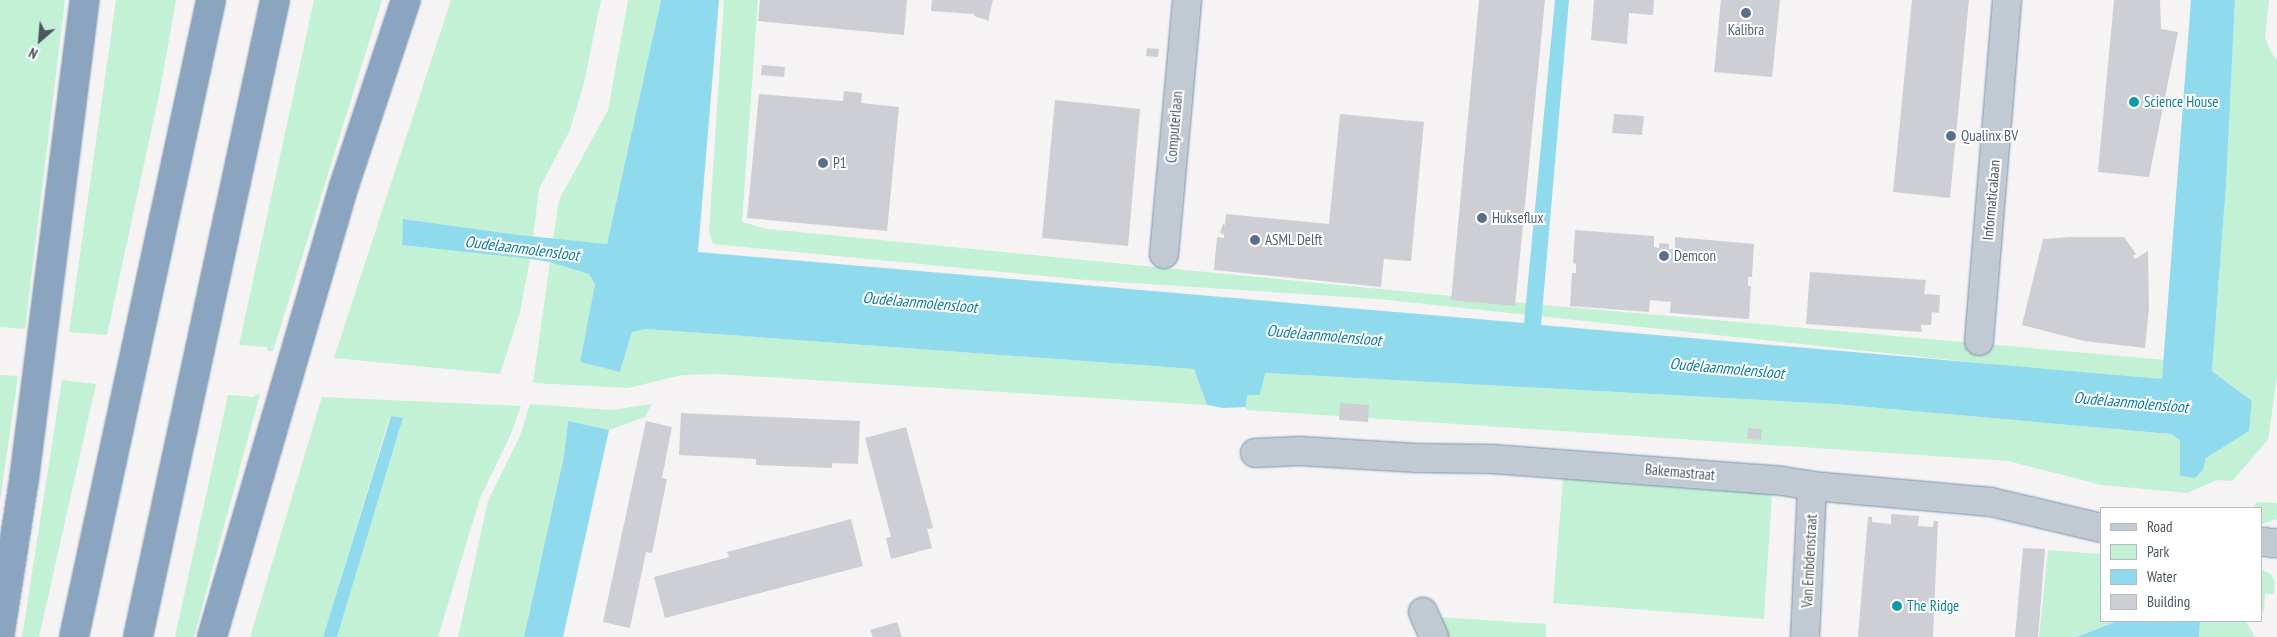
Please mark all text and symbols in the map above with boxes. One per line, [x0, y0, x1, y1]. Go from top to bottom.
marker: Kalibra [1740, 7, 1752, 19]
north arrow [15, 15, 65, 65]
place label: Kalibra [1728, 21, 1764, 39]
text: N [26, 44, 41, 63]
street label: Computerlaan [1162, 90, 1186, 164]
place label: Science House [2144, 93, 2219, 111]
marker: Science House [2128, 96, 2140, 108]
place label: Qualinx BV [1961, 127, 2018, 145]
marker: Qualinx BV [1945, 130, 1957, 142]
place label: P1 [833, 154, 847, 172]
marker: P1 [817, 157, 829, 169]
street label: Informaticalaan [1979, 159, 2003, 241]
place label: Hukseflux [1492, 209, 1543, 227]
marker: Hukseflux [1476, 212, 1488, 224]
water label: Oudelaanmolensloot [464, 231, 580, 265]
place label: ASML Delft [1265, 231, 1323, 249]
marker: ASML Delft [1249, 234, 1261, 246]
place label: Demcon [1674, 247, 1716, 265]
marker: Demcon [1658, 250, 1670, 262]
water label: Oudelaanmolensloot [862, 287, 978, 317]
water label: Oudelaanmolensloot [1266, 320, 1382, 350]
water label: Oudelaanmolensloot [1669, 353, 1785, 383]
water label: Oudelaanmolensloot [2073, 387, 2189, 417]
street label: Bakemastraat [1644, 460, 1716, 484]
legend [2100, 507, 2262, 622]
street label: Van Embdenstraat [1798, 514, 1820, 608]
text: Road [2147, 517, 2173, 536]
text: Park [2147, 542, 2169, 561]
text: Water [2147, 567, 2177, 586]
text: Building [2147, 592, 2190, 611]
place label: The Ridge [1907, 597, 1959, 615]
marker: The Ridge [1891, 600, 1903, 612]

